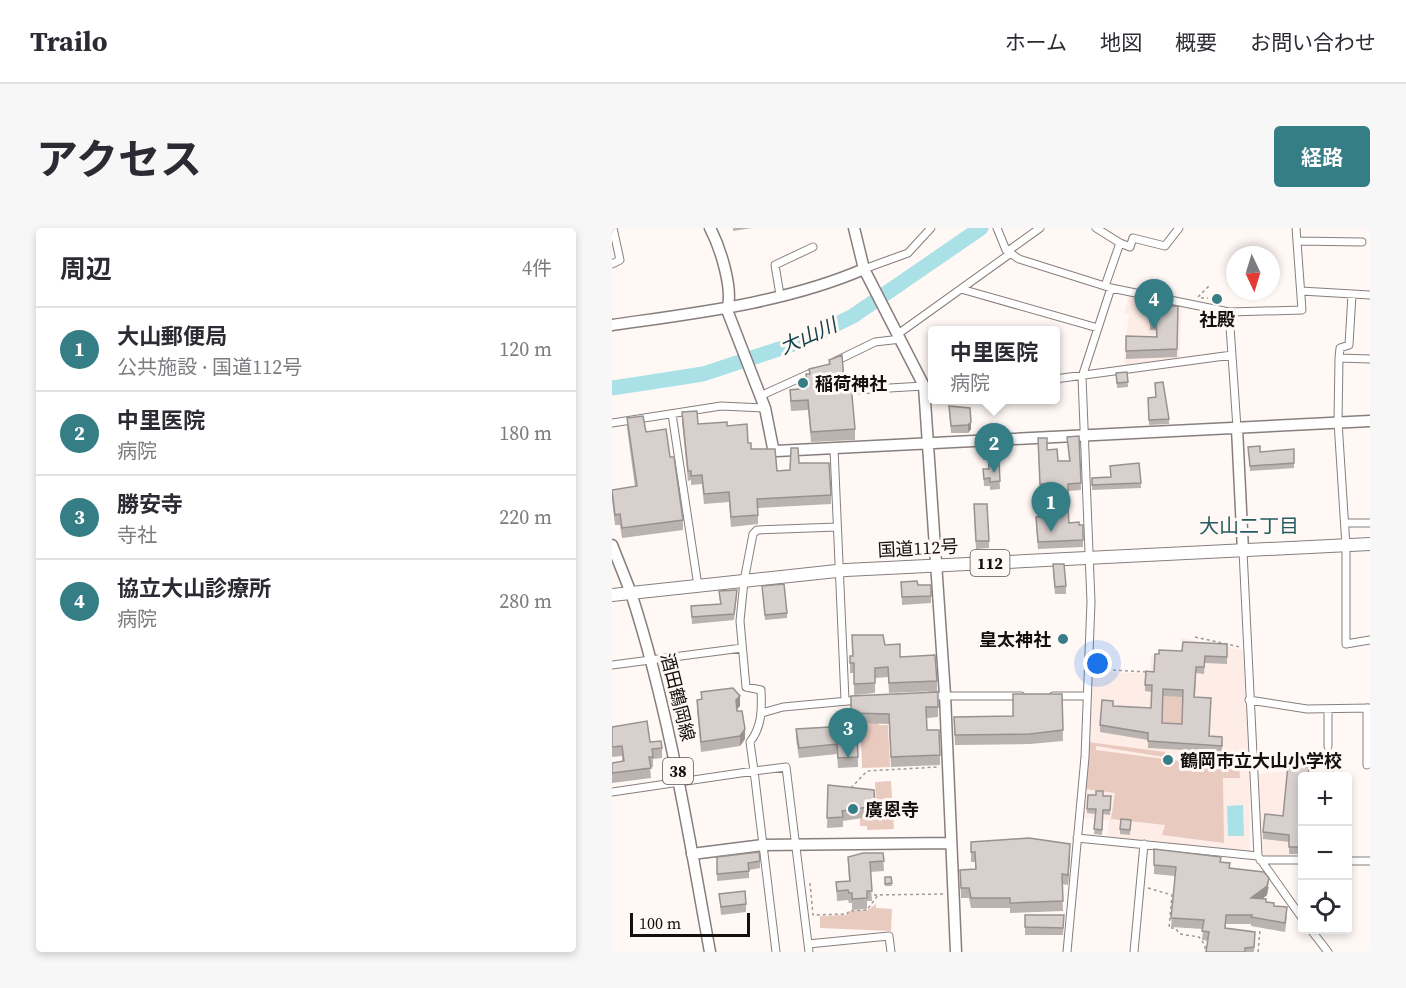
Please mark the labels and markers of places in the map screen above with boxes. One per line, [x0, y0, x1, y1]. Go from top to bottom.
pin: 4 [1134, 279, 1174, 329]
marker: 社殿 [1210, 292, 1224, 306]
place label: 社殿 [1199, 307, 1235, 332]
place label: 稲荷神社 [815, 371, 887, 396]
marker: 稲荷神社 [796, 376, 810, 390]
pin: 2 [974, 424, 1013, 473]
pin: 1 [1032, 482, 1070, 532]
place label: 皇太神社 [979, 627, 1051, 652]
marker: 皇太神社 [1056, 632, 1070, 646]
pin: 3 [828, 708, 868, 758]
place label: 鶴岡市立大山小学校 [1180, 748, 1342, 773]
marker: 鶴岡市立大山小学校 [1161, 753, 1175, 767]
place label: 廣恩寺 [865, 797, 919, 822]
marker: 廣恩寺 [846, 802, 860, 816]

